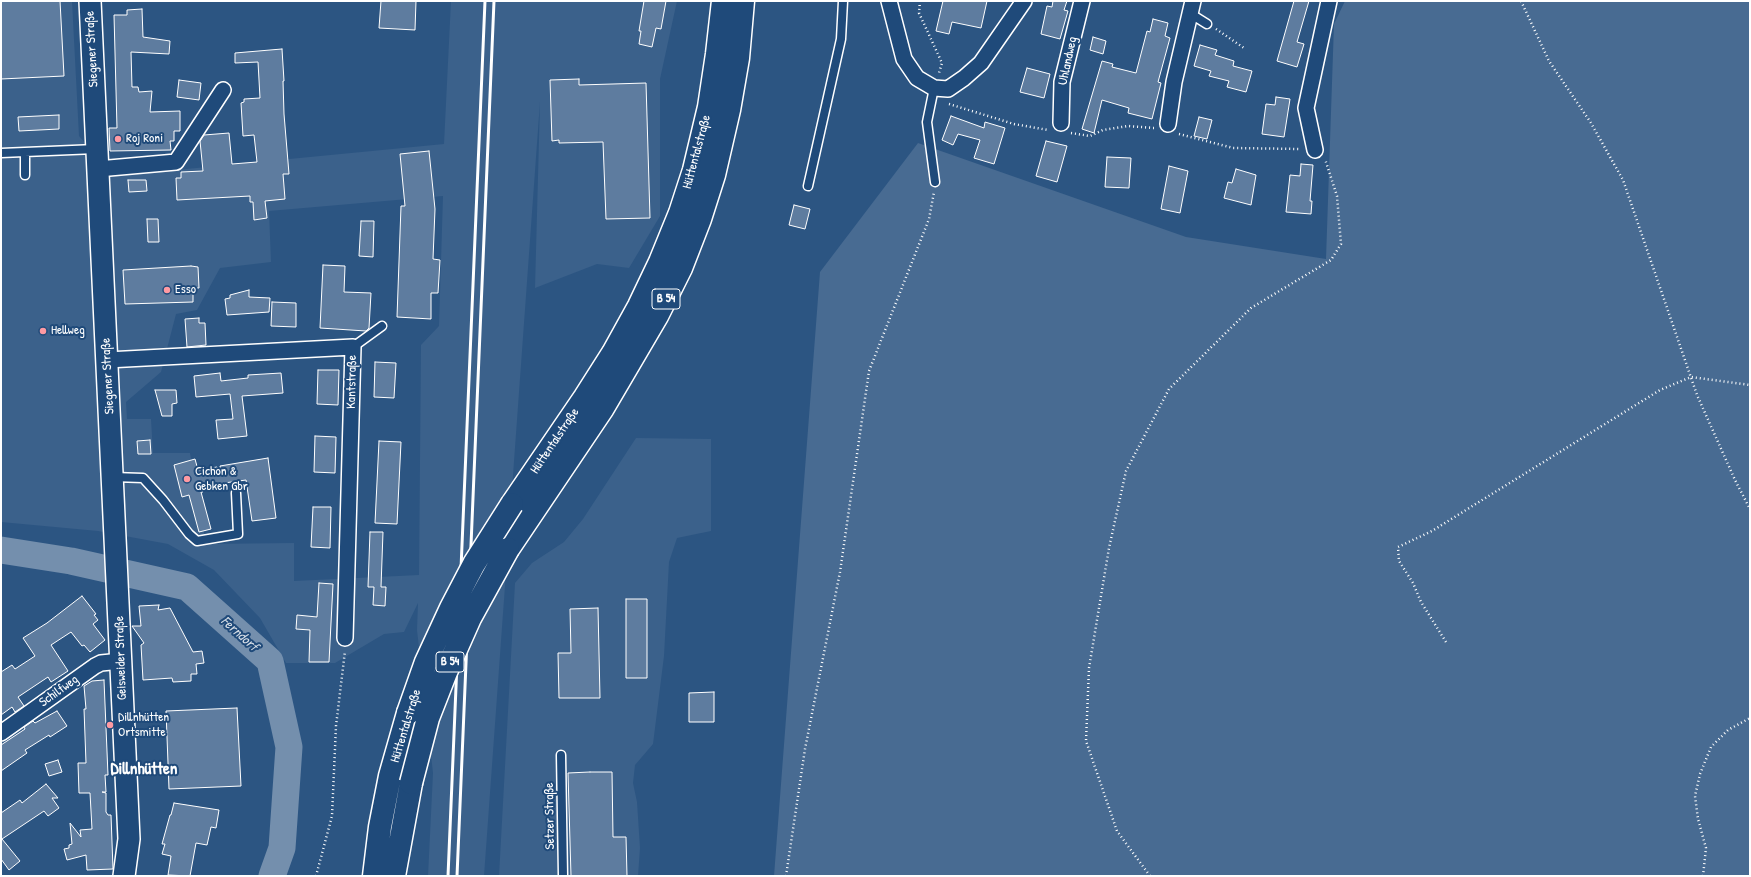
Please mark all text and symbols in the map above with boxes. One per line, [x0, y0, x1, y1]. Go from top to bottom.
street label: Siegener Straße [82, 10, 102, 88]
street label: Uhlandweg [1055, 35, 1081, 87]
street label: Hüttentalstraße [680, 113, 714, 191]
place label: Roj Roni [126, 131, 163, 147]
marker: Roj Roni [113, 134, 123, 144]
place label: Esso [175, 282, 196, 298]
marker: Esso [162, 285, 172, 295]
road number: B 54 [652, 289, 680, 309]
place label: Hellweg [51, 323, 85, 339]
marker: Hellweg [38, 326, 48, 336]
street label: Siegener Straße [98, 337, 118, 415]
street label: Kantstraße [344, 355, 360, 409]
street label: Hüttentalstraße [527, 405, 583, 477]
place label: Cichon & Gebken Gbr [195, 464, 248, 495]
marker: Cichon & Gebken Gbr [182, 474, 192, 484]
water label: Ferndorf [217, 613, 261, 655]
street label: Geisweider Straße [112, 616, 130, 700]
road number: B 54 [436, 652, 464, 672]
street label: Schilfweg [36, 672, 82, 710]
street label: Hüttentalstraße [387, 687, 425, 765]
place label: Dillnhütten Ortsmitte [118, 710, 169, 741]
marker: Dillnhütten Ortsmitte [105, 720, 115, 730]
district label: Dillnhütten [111, 759, 177, 779]
street label: Setzer Straße [542, 782, 558, 850]

